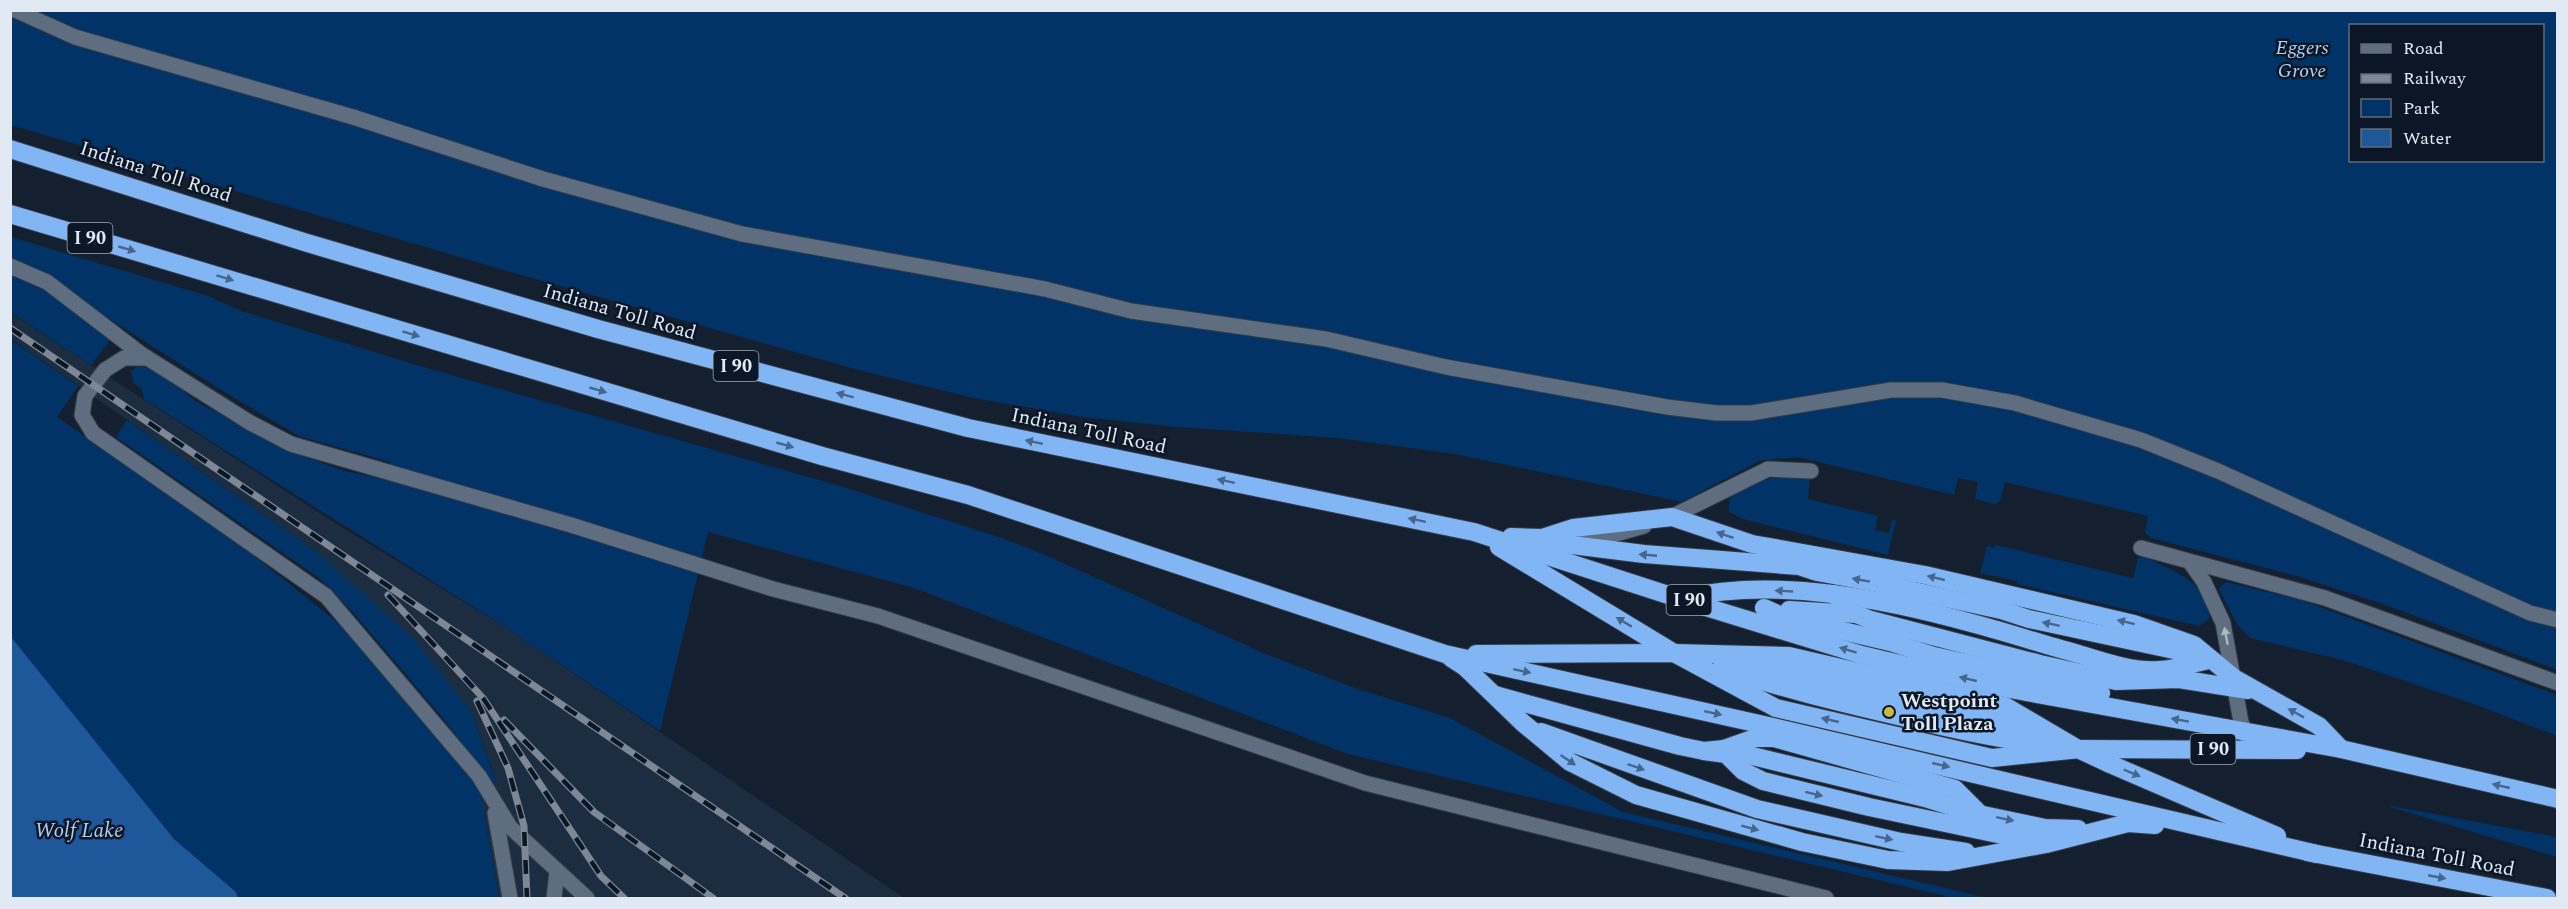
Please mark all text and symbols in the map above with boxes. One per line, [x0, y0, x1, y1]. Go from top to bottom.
legend [2349, 24, 2544, 162]
park label: Eggers Grove [2276, 33, 2328, 86]
text: Road [2403, 35, 2444, 62]
text: Railway [2403, 65, 2467, 92]
text: Park [2403, 95, 2440, 122]
text: Water [2403, 125, 2451, 152]
street label: Indiana Toll Road [76, 133, 236, 211]
road number: I 90 [68, 223, 112, 253]
one-way arrow [118, 245, 136, 254]
one-way arrow [216, 274, 234, 283]
street label: Indiana Toll Road [540, 276, 700, 348]
one-way arrow [402, 330, 420, 339]
road number: I 90 [714, 351, 758, 381]
one-way arrow [589, 386, 607, 395]
one-way arrow [836, 390, 854, 400]
street label: Indiana Toll Road [1008, 400, 1169, 462]
one-way arrow [1025, 437, 1044, 446]
one-way arrow [776, 441, 794, 450]
one-way arrow [1216, 476, 1235, 485]
one-way arrow [1407, 515, 1426, 524]
one-way arrow [1716, 529, 1734, 539]
one-way arrow [1638, 550, 1657, 559]
one-way arrow [1927, 572, 1945, 582]
one-way arrow [1852, 575, 1871, 584]
road number: I 90 [1666, 585, 1712, 615]
one-way arrow [1775, 586, 1794, 595]
one-way arrow [1616, 617, 1632, 628]
one-way arrow [2117, 617, 2135, 627]
one-way arrow [2042, 619, 2061, 628]
one-way arrow [2221, 626, 2230, 645]
one-way arrow [1839, 645, 1857, 654]
one-way arrow [1513, 667, 1532, 677]
one-way arrow [1958, 674, 1977, 683]
place label: Westpoint Toll Plaza [1901, 686, 1998, 739]
marker: Westpoint Toll Plaza [1882, 705, 1896, 719]
one-way arrow [2287, 708, 2304, 718]
one-way arrow [1703, 709, 1722, 719]
one-way arrow [1821, 715, 1839, 725]
one-way arrow [2170, 715, 2189, 724]
road number: I 90 [2190, 734, 2236, 764]
one-way arrow [1560, 754, 1576, 766]
one-way arrow [1932, 761, 1950, 771]
one-way arrow [1627, 762, 1645, 772]
one-way arrow [2123, 769, 2141, 779]
one-way arrow [2491, 781, 2510, 790]
one-way arrow [1804, 789, 1823, 799]
water label: Wolf Lake [35, 815, 123, 847]
one-way arrow [1995, 815, 2014, 824]
one-way arrow [1741, 823, 1759, 833]
street label: Indiana Toll Road [2356, 825, 2517, 885]
one-way arrow [1875, 834, 1894, 843]
one-way arrow [2427, 873, 2446, 882]

